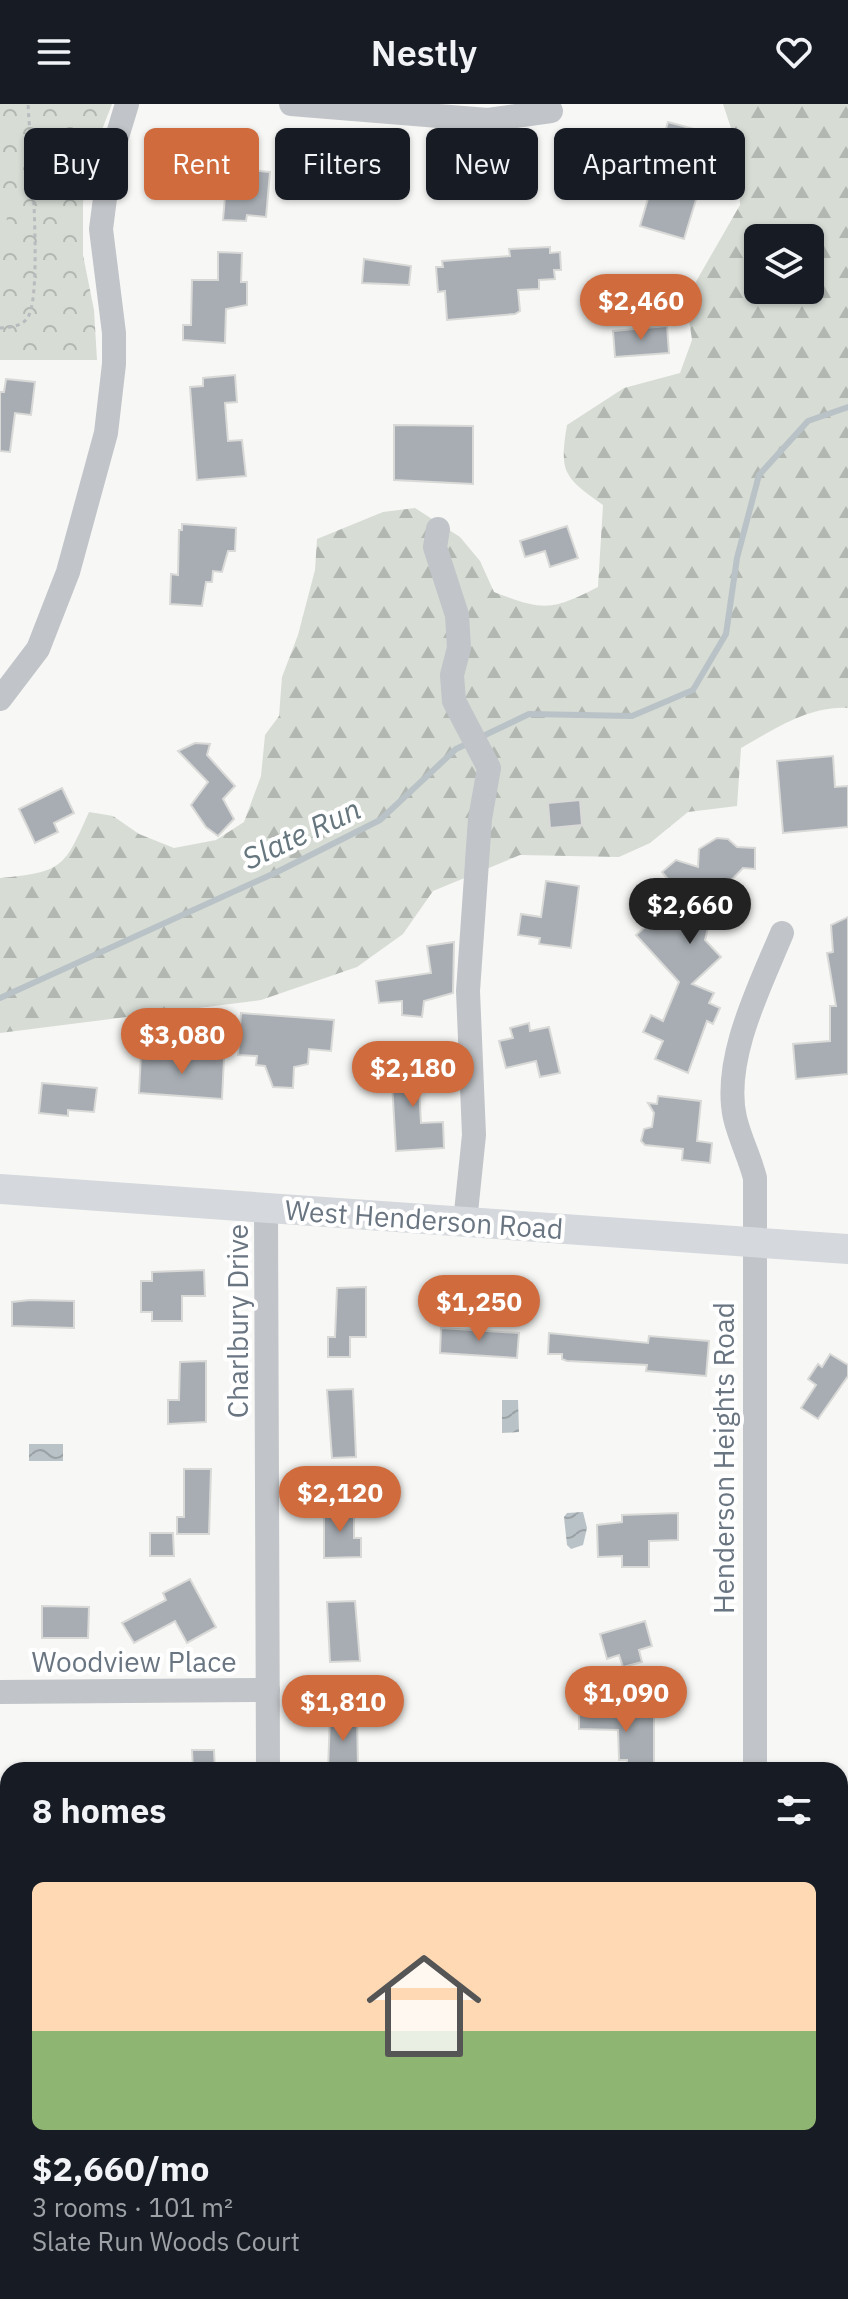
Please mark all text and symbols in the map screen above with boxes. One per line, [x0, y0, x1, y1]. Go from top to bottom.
text: Nestly [371, 29, 477, 76]
icon: menu [32, 30, 76, 74]
icon: heart [772, 30, 816, 74]
chip: Buy [24, 128, 128, 200]
chip: Rent [144, 128, 259, 200]
chip: Filters [275, 128, 410, 200]
chip: New [426, 128, 538, 200]
chip: Apartment [554, 128, 745, 200]
map controls [744, 224, 824, 304]
button: layers [744, 224, 824, 304]
pin: $2,460 [576, 274, 706, 342]
text: $2,460 [598, 283, 684, 317]
water label: Slate Run [235, 789, 367, 877]
pin: $2,660 [625, 878, 755, 946]
text: $2,660 [647, 887, 733, 921]
pin: $3,080 [117, 1008, 247, 1076]
text: $3,080 [139, 1017, 225, 1051]
pin: $2,180 [348, 1041, 478, 1109]
text: $2,180 [370, 1050, 456, 1084]
street label: West Henderson Road [284, 1191, 564, 1247]
street label: Charlbury Drive [219, 1224, 256, 1418]
pin: $1,250 [414, 1275, 544, 1343]
text: $1,250 [436, 1284, 522, 1318]
street label: Henderson Heights Road [705, 1302, 742, 1614]
pin: $2,120 [275, 1466, 405, 1534]
text: $2,120 [297, 1475, 383, 1509]
street label: Woodview Place [31, 1643, 237, 1680]
pin: $1,090 [561, 1666, 691, 1734]
pin: $1,810 [278, 1675, 408, 1743]
text: $1,090 [583, 1675, 669, 1709]
text: $1,810 [300, 1684, 386, 1718]
text: 8 homes [32, 1788, 167, 1832]
icon: filters [772, 1788, 816, 1832]
icon: home [352, 1934, 496, 2078]
text: $2,660/mo [32, 2146, 209, 2190]
text: 3 rooms · 101 m² [32, 2190, 233, 2224]
text: Slate Run Woods Court [32, 2224, 300, 2258]

